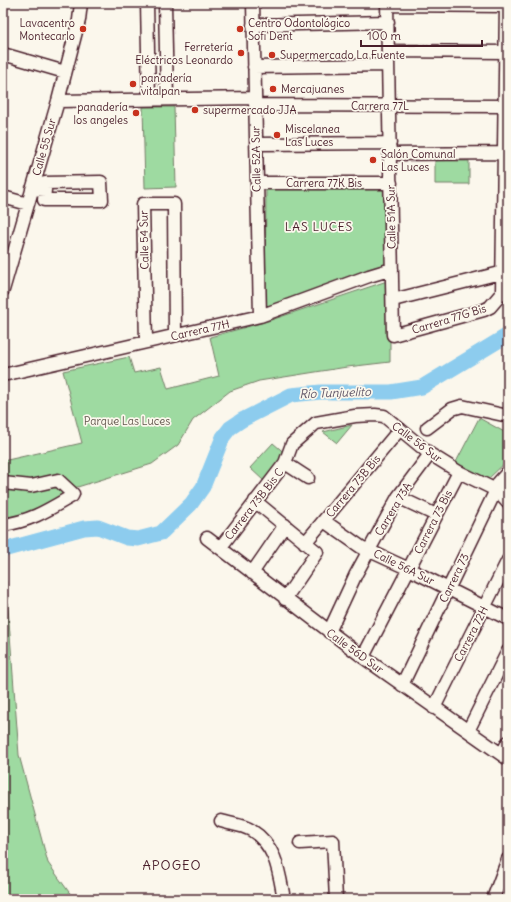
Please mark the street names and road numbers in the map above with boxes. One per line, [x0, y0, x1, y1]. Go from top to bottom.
street label: Carrera 77L [351, 99, 409, 113]
street label: Calle 55 Sur [29, 116, 59, 177]
street label: Calle 52A Sur [248, 125, 264, 192]
street label: Carrera 77K Bis [286, 176, 362, 190]
street label: Calle 51A Sur [383, 184, 399, 249]
street label: Calle 54 Sur [136, 210, 152, 270]
street label: Carrera 77G Bis [410, 301, 488, 337]
street label: Carrera 77H [169, 316, 231, 344]
street label: Calle 56 Sur [389, 419, 445, 466]
street label: Carrera 73B Bis [323, 452, 383, 520]
street label: Carrera 73B Bis C [222, 465, 286, 543]
street label: Carrera 73A [372, 480, 414, 538]
street label: Carrera 73 Bis [411, 488, 455, 556]
street label: Calle 56A Sur [371, 546, 437, 588]
street label: Carrera 73 [436, 551, 472, 605]
street label: Carrera 72H [451, 604, 491, 664]
street label: Calle 56D Sur [324, 626, 387, 677]

